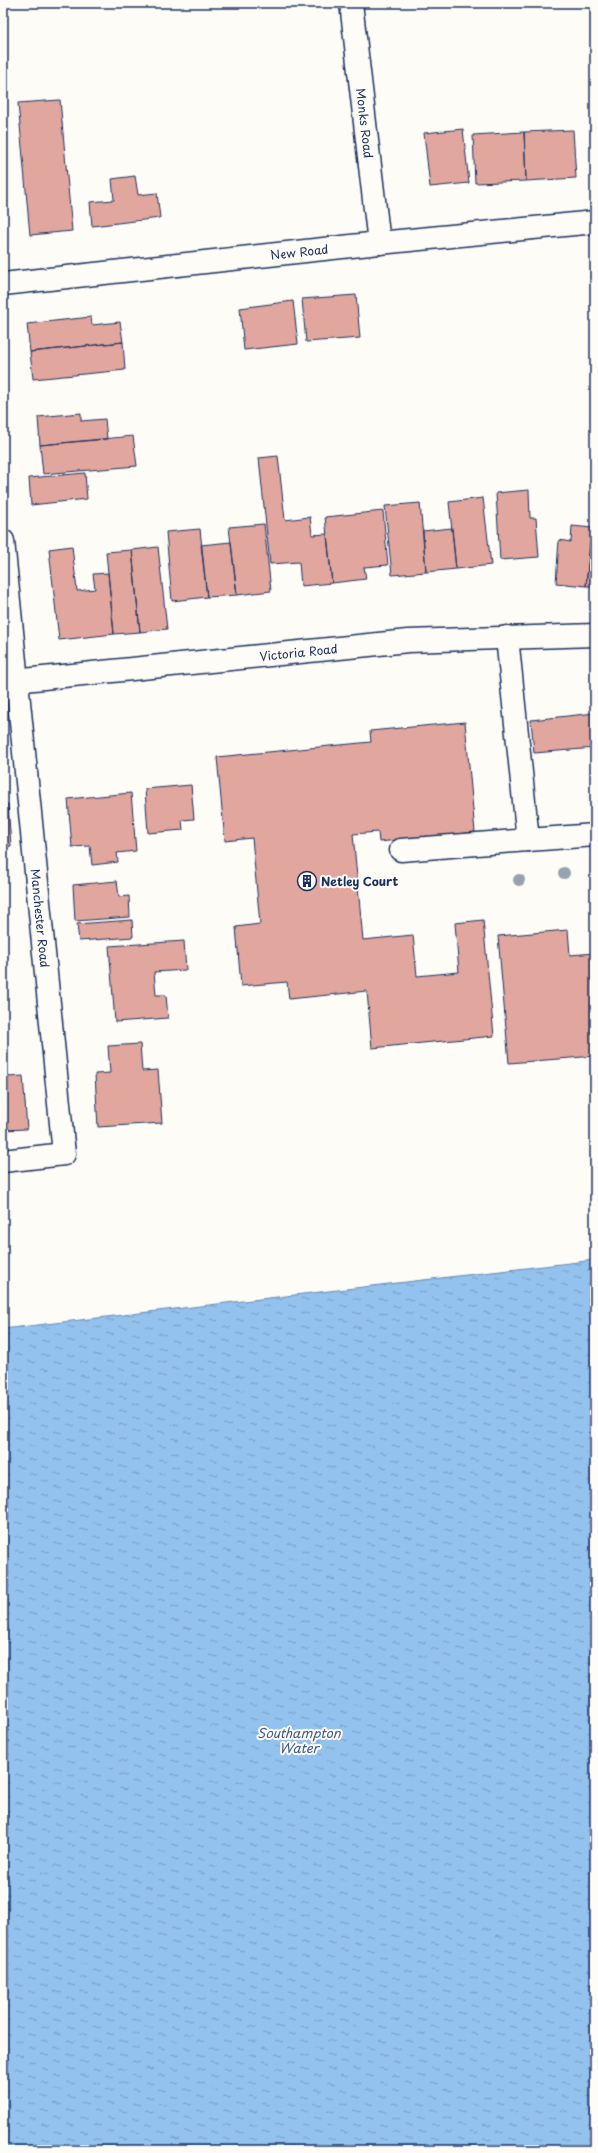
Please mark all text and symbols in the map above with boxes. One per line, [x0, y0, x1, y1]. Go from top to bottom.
street label: Monks Road [352, 87, 378, 159]
street label: New Road [269, 240, 329, 264]
street label: Victoria Road [259, 639, 338, 665]
street label: Manchester Road [27, 868, 54, 968]
building icon: Netley Court [296, 870, 318, 892]
place label: Netley Court [321, 872, 398, 890]
water label: Southampton Water [257, 1723, 342, 1757]

